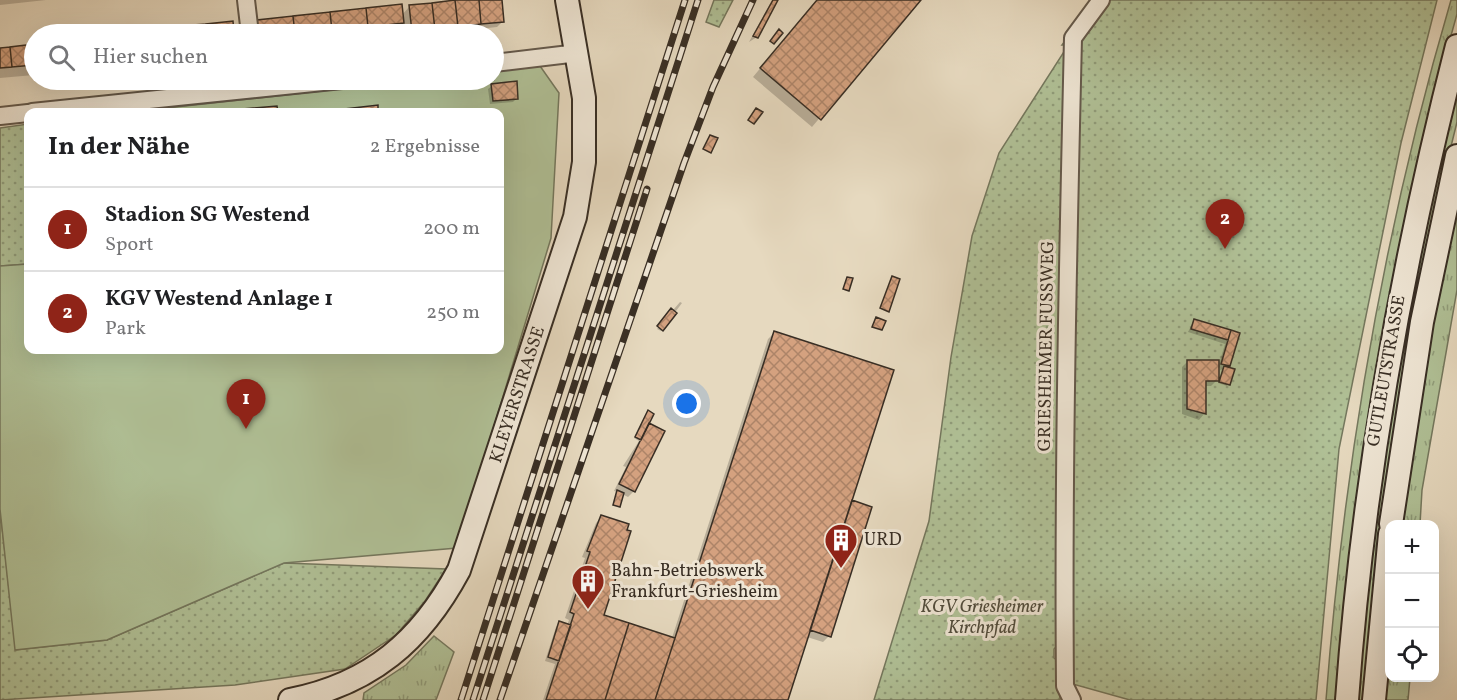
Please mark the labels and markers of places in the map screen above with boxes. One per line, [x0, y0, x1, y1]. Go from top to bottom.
pin: 2 [1206, 200, 1244, 249]
pin: 1 [226, 380, 266, 429]
building icon: URD [823, 522, 859, 569]
place label: URD [864, 528, 902, 553]
place label: Bahn-Betriebswerk Frankfurt-Griesheim [611, 559, 778, 605]
building icon: Bahn-Betriebswerk Frankfurt-Griesheim [570, 563, 606, 610]

